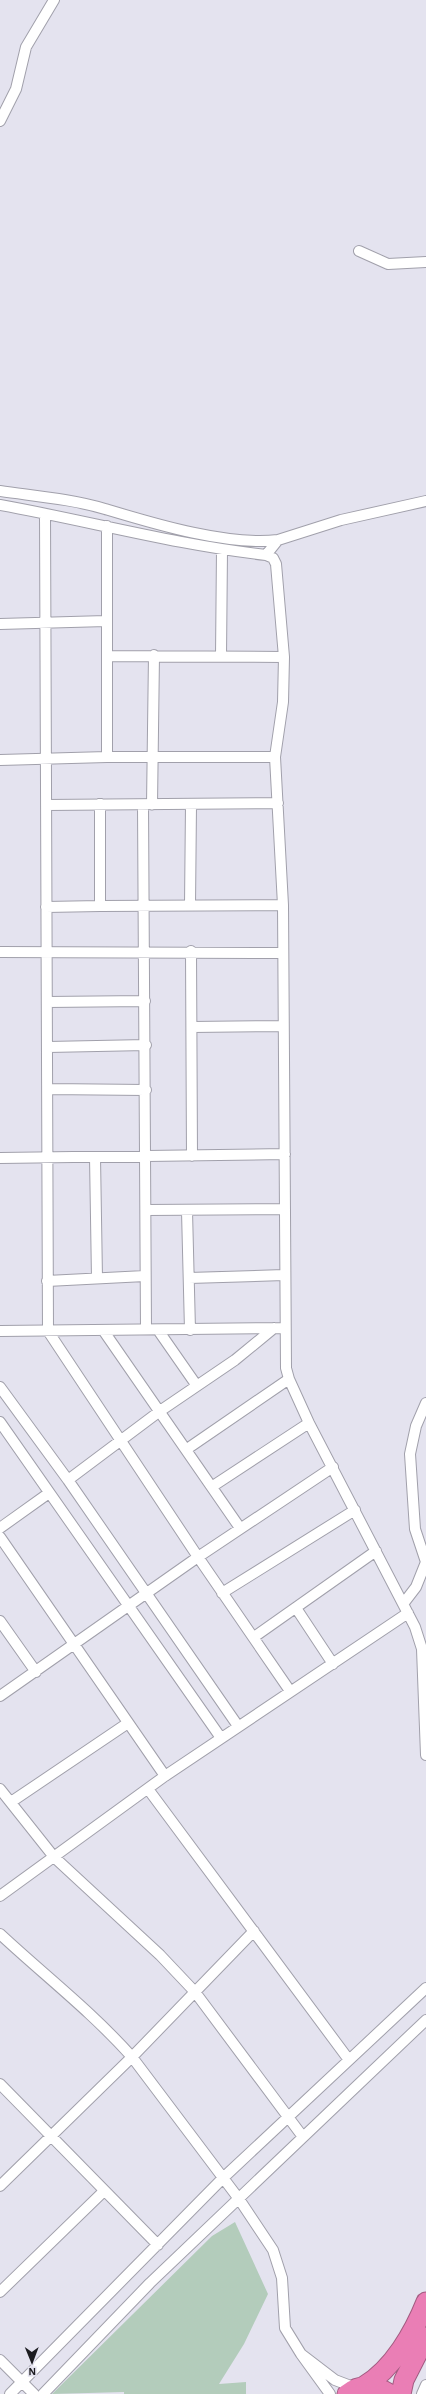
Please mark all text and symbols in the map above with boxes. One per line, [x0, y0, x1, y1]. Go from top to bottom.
north arrow [12, 2342, 52, 2382]
text: N [28, 2366, 36, 2377]

